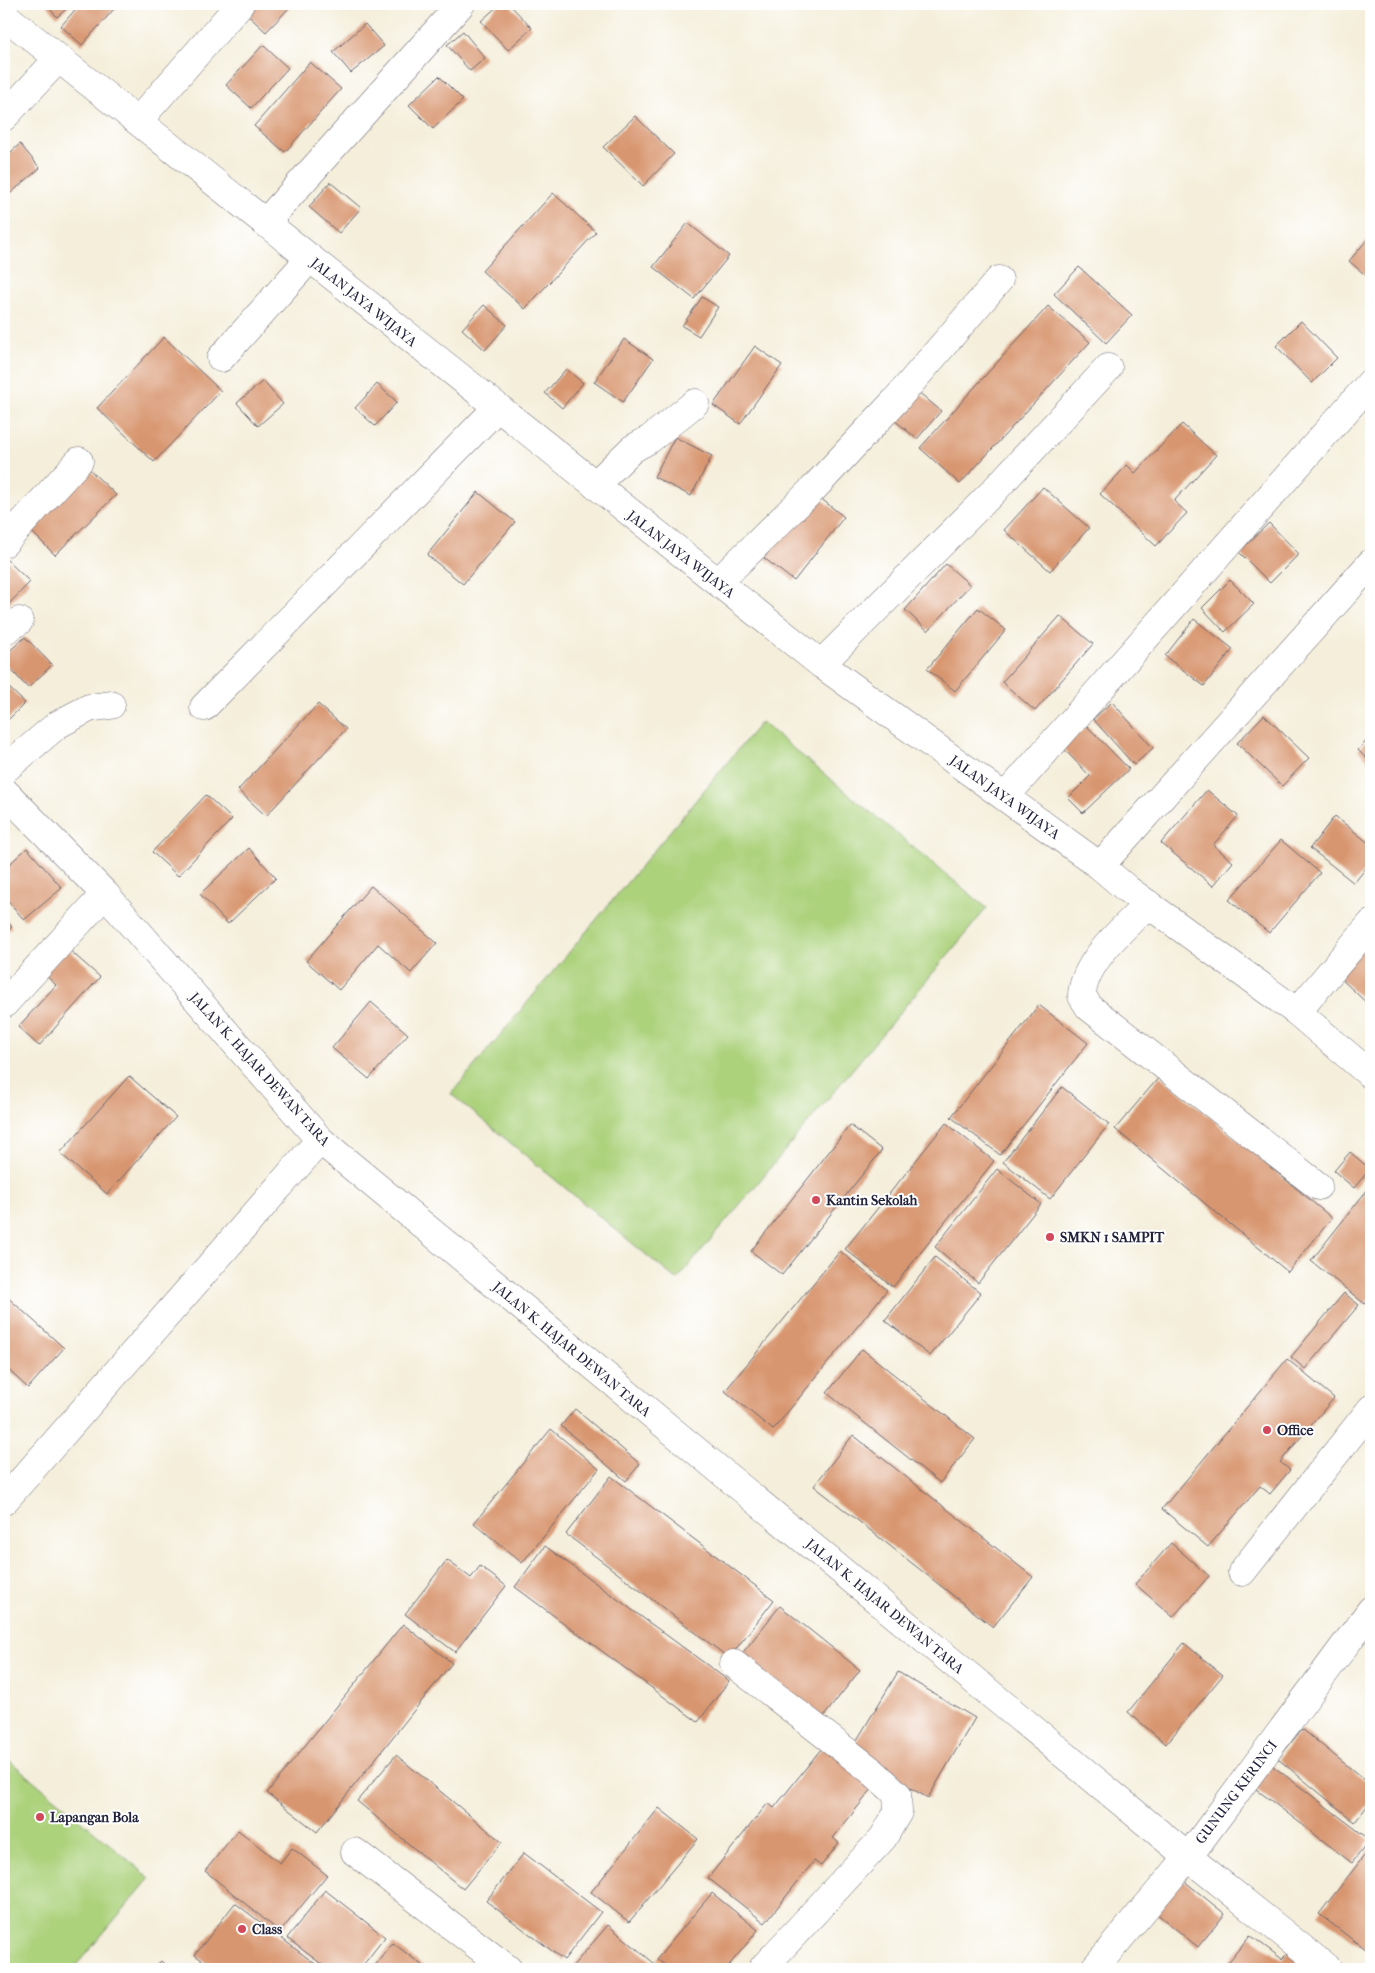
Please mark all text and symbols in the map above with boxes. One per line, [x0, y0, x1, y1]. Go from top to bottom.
street label: JALAN JAYA WIJAYA [306, 254, 421, 351]
street label: JALAN JAYA WIJAYA [623, 507, 739, 602]
street label: JALAN JAYA WIJAYA [946, 751, 1064, 844]
street label: JALAN K. HAJAR DEWAN TARA [185, 988, 334, 1150]
place label: Kantin Sekolah [826, 1192, 919, 1209]
marker: Kantin Sekolah [810, 1194, 822, 1206]
place label: SMKN 1 SAMPIT [1060, 1229, 1165, 1246]
marker: SMKN 1 SAMPIT [1044, 1231, 1056, 1243]
street label: JALAN K. HAJAR DEWAN TARA [488, 1278, 655, 1421]
place label: Office [1277, 1422, 1313, 1439]
marker: Office [1261, 1424, 1273, 1436]
street label: JALAN K. HAJAR DEWAN TARA [801, 1535, 968, 1678]
street label: GUNUNG KERINCI [1192, 1737, 1281, 1847]
place label: Lapangan Bola [50, 1809, 139, 1826]
marker: Lapangan Bola [34, 1811, 46, 1823]
place label: Class [252, 1921, 283, 1938]
marker: Class [236, 1923, 248, 1935]

